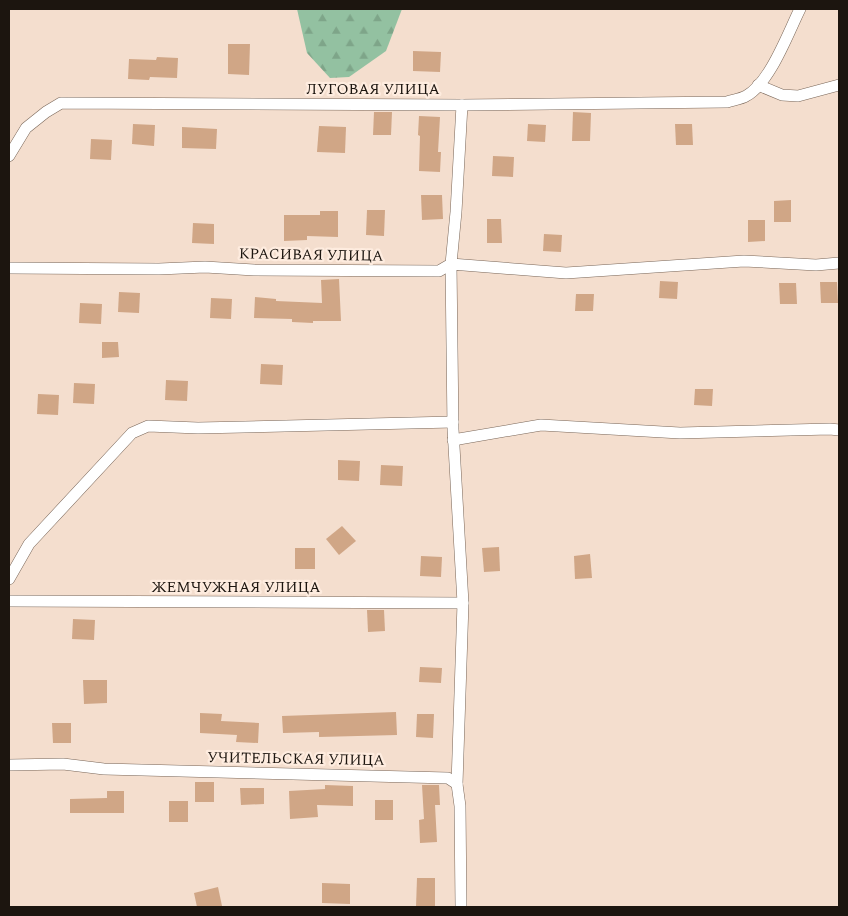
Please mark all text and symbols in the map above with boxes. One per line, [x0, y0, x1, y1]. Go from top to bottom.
street label: ЛУГОВАЯ УЛИЦА [306, 78, 440, 101]
street label: КРАСИВАЯ УЛИЦА [239, 242, 383, 268]
street label: ЖЕМЧУЖНАЯ УЛИЦА [151, 576, 321, 599]
street label: УЧИТЕЛЬСКАЯ УЛИЦА [207, 746, 385, 772]

